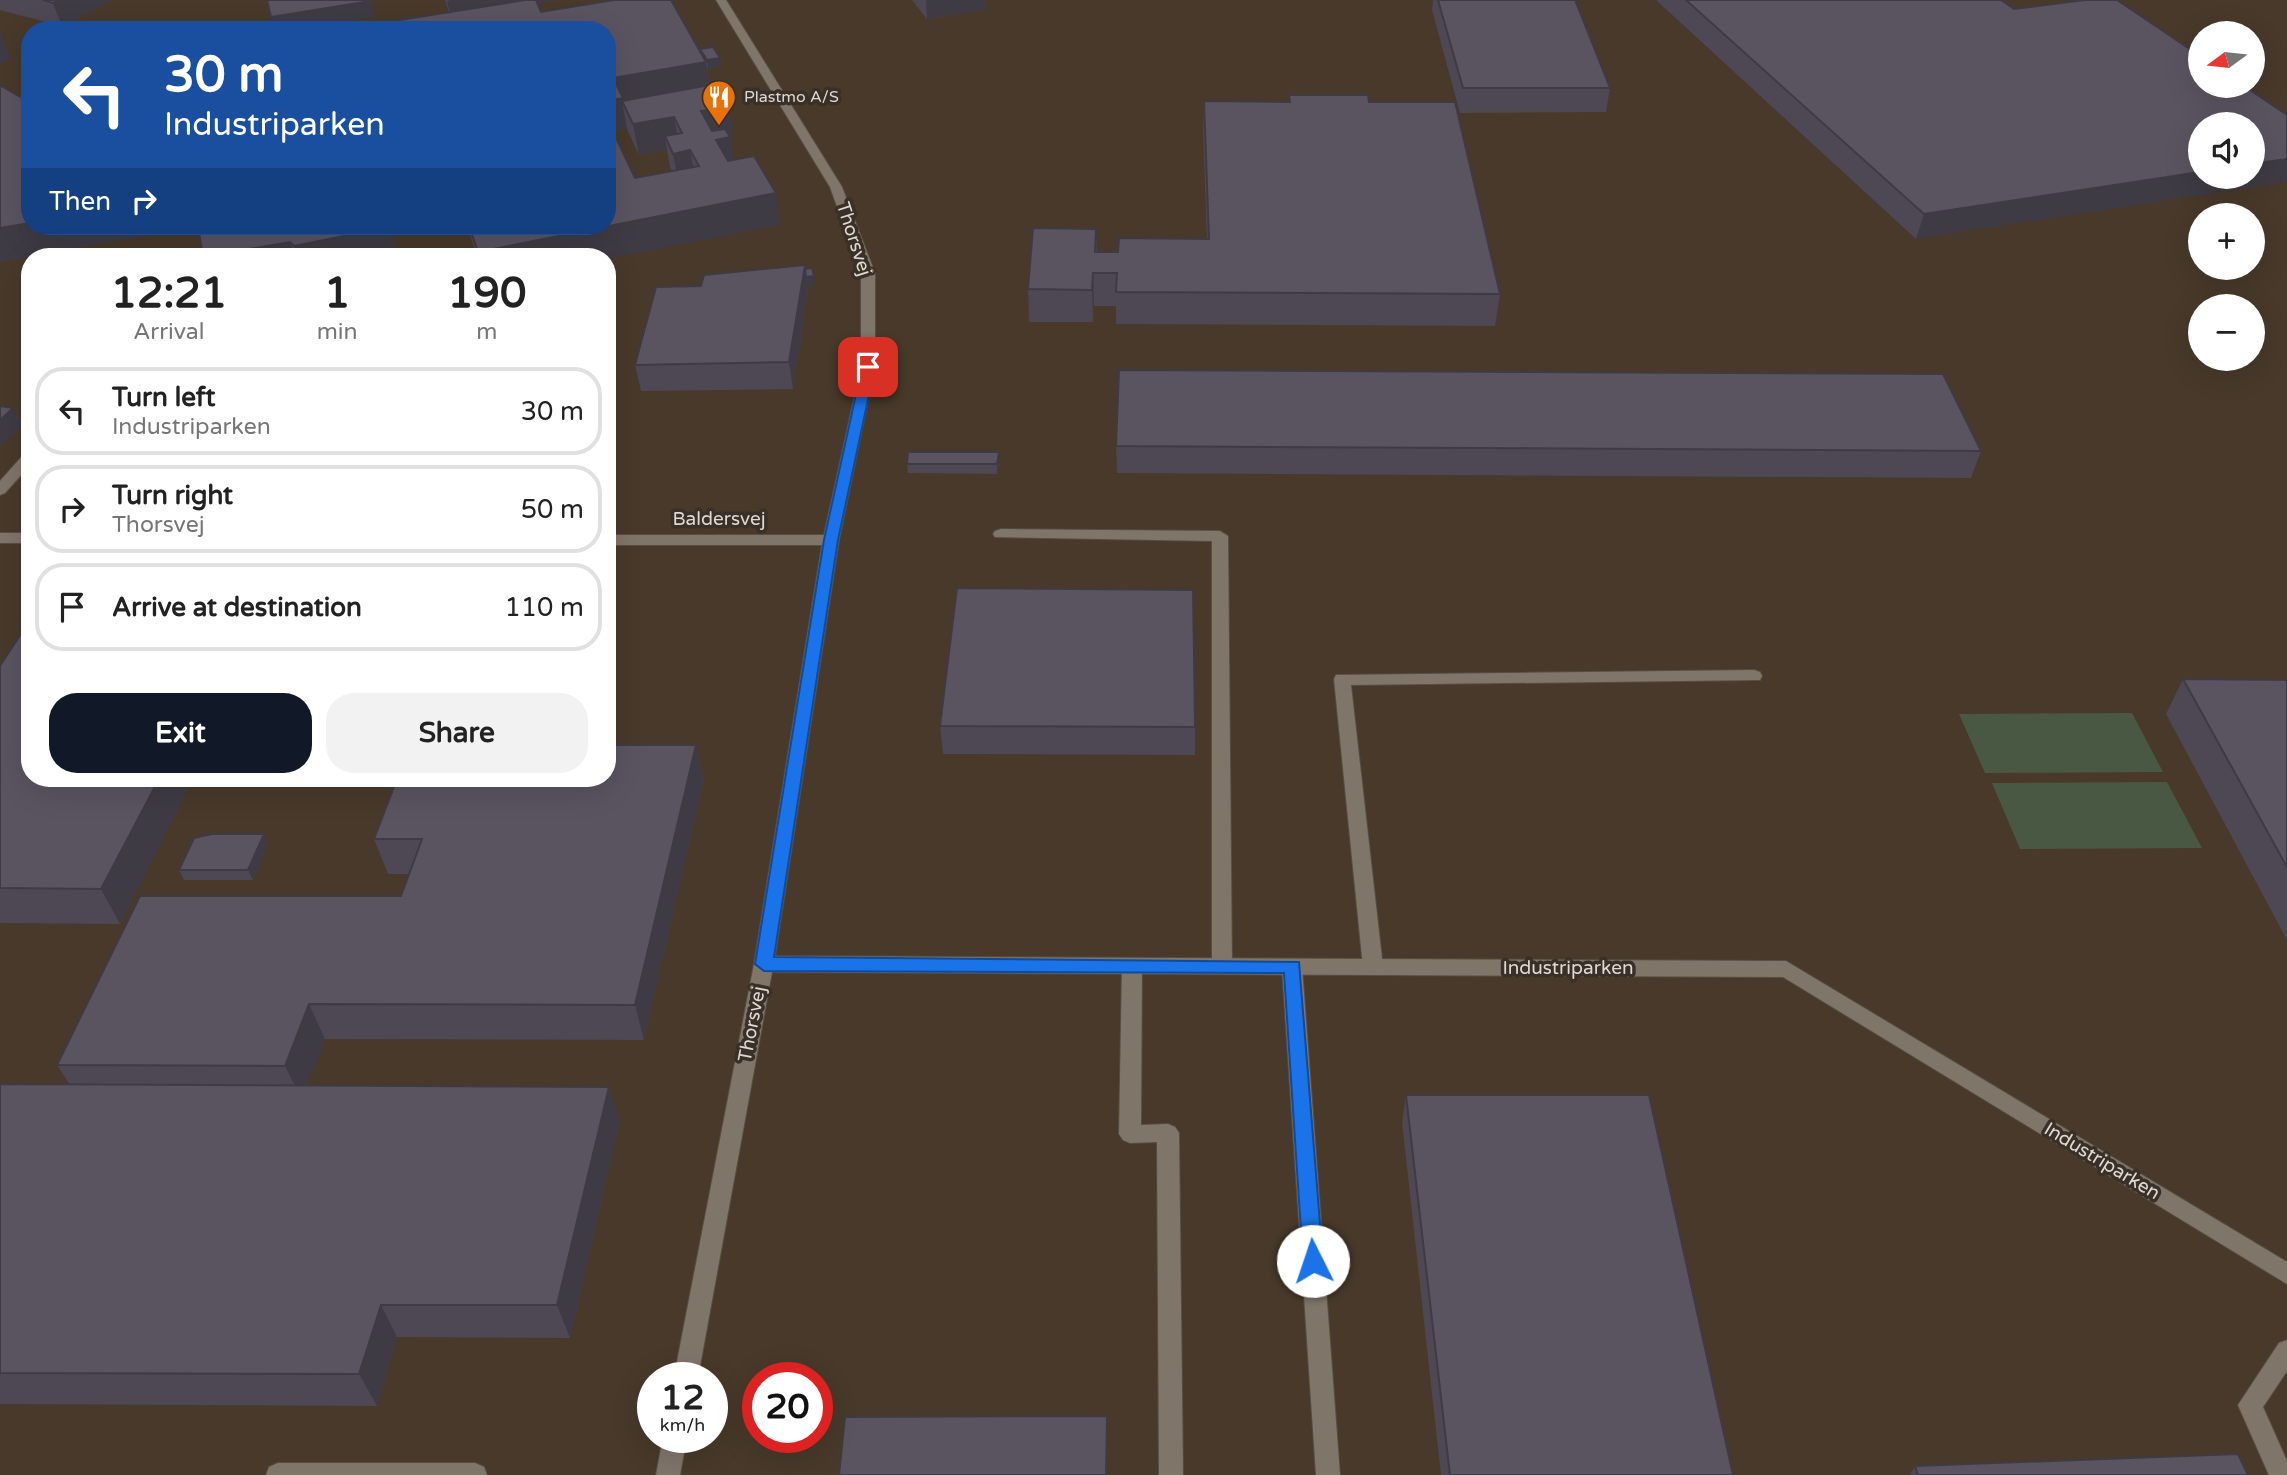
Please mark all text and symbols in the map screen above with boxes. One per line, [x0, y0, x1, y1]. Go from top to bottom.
north arrow [2188, 21, 2264, 98]
map controls [2188, 21, 2265, 371]
text: 30 m [164, 46, 283, 105]
icon: left [49, 49, 140, 140]
restaurant icon: Plastmo A/S [700, 78, 738, 127]
place label: Plastmo A/S [744, 87, 839, 107]
text: Industriparken [164, 106, 385, 144]
button: sound [2188, 112, 2265, 189]
icon: right [125, 182, 163, 220]
text: Then [49, 186, 111, 217]
street label: Thorsvej [832, 199, 876, 279]
button: + [2188, 203, 2265, 280]
text: 12:21 [111, 268, 227, 319]
text: 1 [324, 268, 350, 319]
text: 190 [447, 268, 526, 319]
button: − [2188, 294, 2265, 371]
text: Arrival [133, 318, 204, 346]
text: min [317, 318, 358, 346]
text: m [476, 318, 497, 346]
pin [838, 337, 898, 397]
icon: arrive [849, 348, 887, 386]
text: Turn left [112, 382, 215, 413]
icon: left [53, 392, 91, 430]
text: 30 m [521, 396, 584, 427]
text: Industriparken [112, 413, 271, 441]
text: Turn right [112, 480, 233, 511]
icon: right [53, 490, 91, 528]
text: 50 m [521, 494, 584, 525]
street label: Baldersvej [672, 508, 766, 530]
text: Thorsvej [112, 511, 205, 539]
icon: arrive [53, 588, 91, 626]
text: Arrive at destination [112, 592, 362, 623]
text: 110 m [504, 592, 584, 623]
button: Exit [49, 693, 312, 773]
button: Share [326, 693, 588, 773]
street label: Industriparken [1502, 957, 1634, 979]
street label: Thorsvej [734, 984, 770, 1064]
street label: Industriparken [2040, 1118, 2164, 1204]
position arrow [1276, 1224, 1350, 1298]
speed limit sign: 20 [742, 1362, 833, 1453]
text: 12 [661, 1377, 704, 1419]
text: km/h [660, 1414, 705, 1436]

